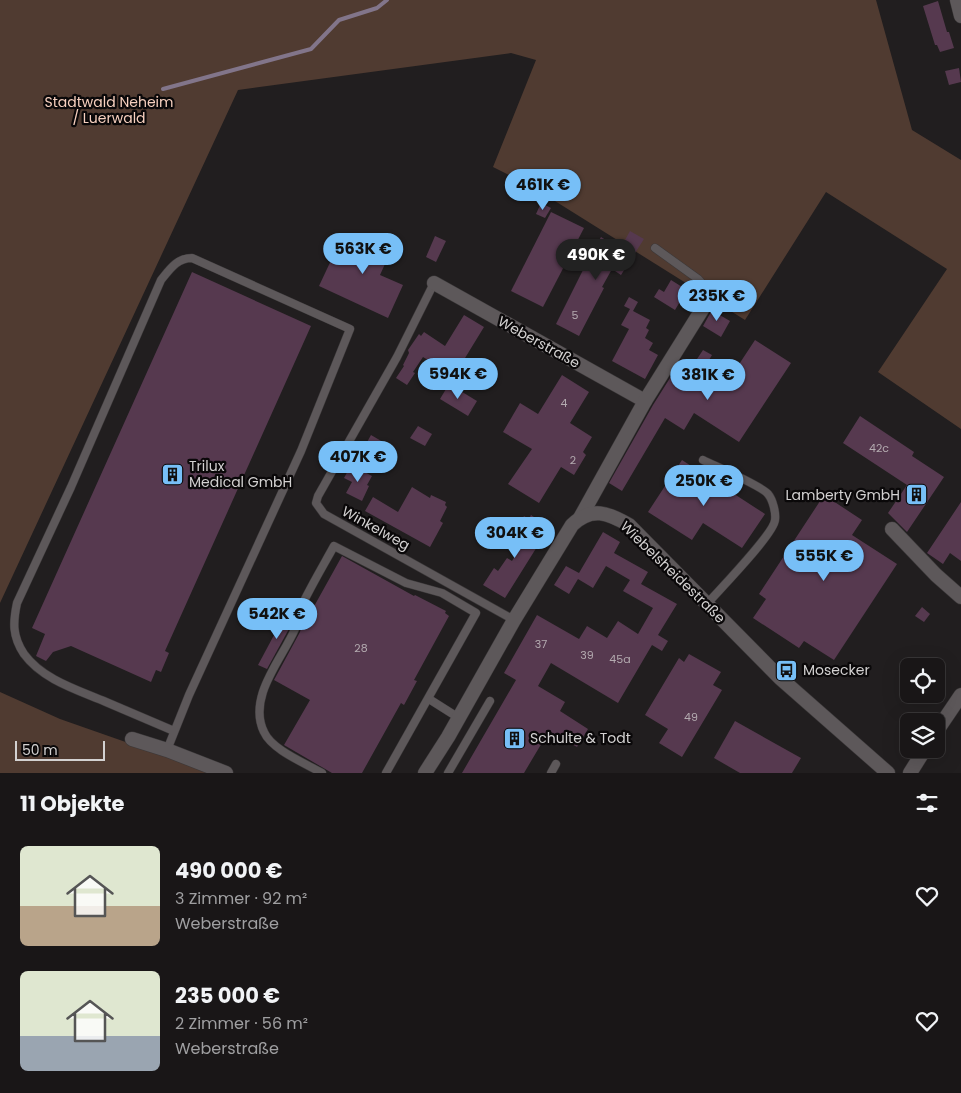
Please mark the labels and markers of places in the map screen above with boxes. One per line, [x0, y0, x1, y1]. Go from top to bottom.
pin: 461K € [502, 168, 584, 211]
pin: 563K € [322, 232, 404, 275]
pin: 490K € [555, 238, 637, 281]
pin: 235K € [676, 280, 758, 322]
pin: 594K € [417, 358, 499, 400]
pin: 381K € [667, 358, 749, 401]
pin: 407K € [317, 440, 399, 483]
place label: Trilux Medical GmbH [189, 456, 292, 492]
building icon: Trilux Medical GmbH [161, 462, 185, 486]
pin: 250K € [663, 464, 745, 507]
building icon: Lamberty GmbH [904, 483, 928, 507]
place label: Lamberty GmbH [786, 485, 900, 505]
pin: 304K € [474, 516, 556, 559]
pin: 555K € [783, 540, 865, 582]
pin: 542K € [236, 598, 318, 640]
bus stop icon: Mosecker [775, 658, 799, 682]
place label: Mosecker [803, 660, 870, 680]
building icon: Schulte & Todt [502, 726, 526, 750]
place label: Schulte & Todt [530, 728, 631, 748]

